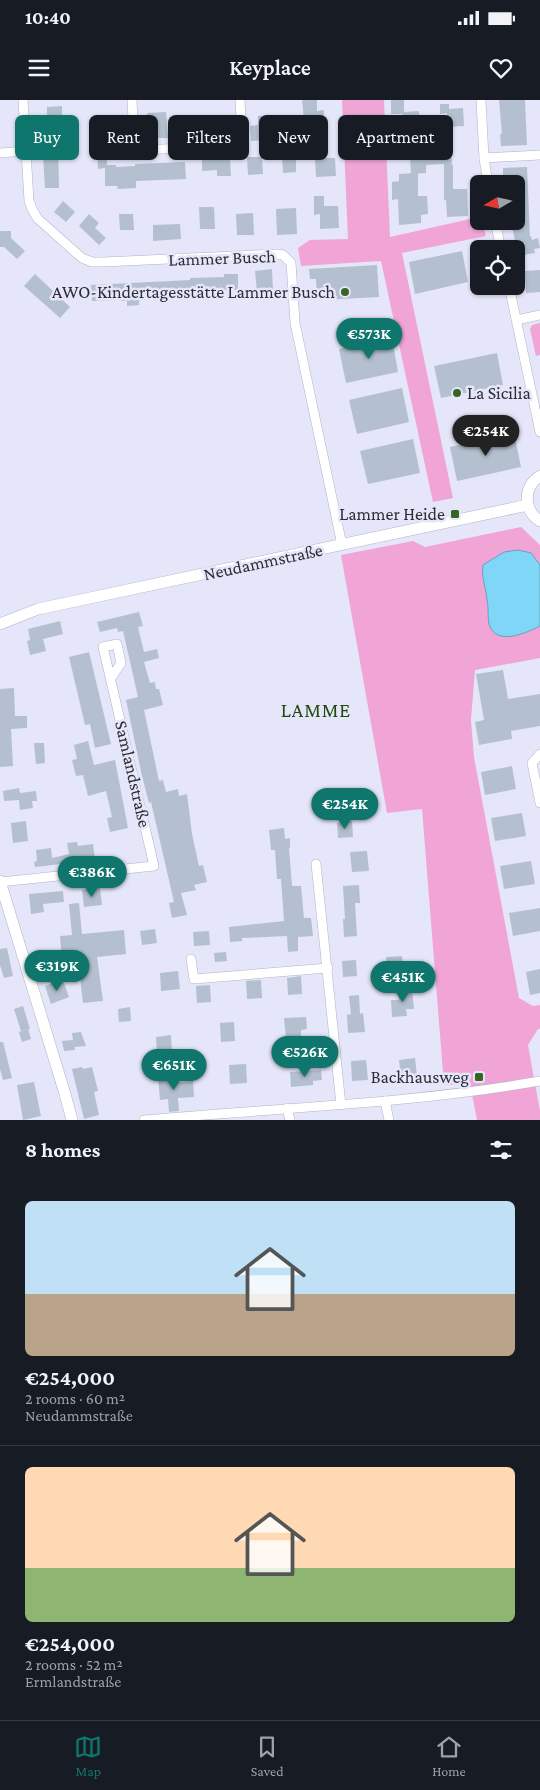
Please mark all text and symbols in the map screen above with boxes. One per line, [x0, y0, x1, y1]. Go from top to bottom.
text: 10:40 [25, 7, 71, 28]
icon: menu [25, 54, 53, 82]
icon: heart [487, 54, 515, 82]
text: Keyplace [229, 55, 311, 80]
chip: Buy [15, 115, 79, 160]
chip: Rent [89, 115, 158, 160]
chip: Filters [168, 115, 249, 160]
chip: New [259, 115, 328, 160]
chip: Apartment [338, 115, 453, 160]
north arrow [470, 175, 525, 230]
map controls [470, 175, 525, 295]
button: locate [470, 240, 525, 295]
street label: Lammer Busch [168, 246, 276, 270]
place label: AWO-Kindertagesstätte Lammer Busch [52, 282, 335, 302]
marker: AWO-Kindertagesstätte Lammer Busch [339, 286, 351, 298]
pin: €573K [334, 318, 404, 360]
text: €573K [347, 325, 391, 342]
place label: La Sicilia [467, 383, 531, 403]
marker: La Sicilia [451, 387, 463, 399]
pin: €254K [451, 414, 521, 457]
text: €254K [463, 422, 509, 439]
place label: Lammer Heide [339, 504, 445, 524]
marker: Lammer Heide [449, 508, 461, 520]
street label: Neudammstraße [202, 540, 324, 584]
district label: LAMME [281, 699, 351, 721]
street label: Samlandstraße [111, 719, 155, 829]
pin: €254K [310, 788, 380, 830]
text: €254K [322, 795, 368, 812]
pin: €386K [57, 856, 127, 898]
text: €386K [69, 863, 115, 880]
pin: €319K [22, 950, 92, 992]
text: €319K [35, 957, 79, 974]
pin: €451K [368, 960, 438, 1003]
text: €451K [382, 968, 424, 985]
pin: €526K [270, 1036, 340, 1078]
text: €526K [282, 1043, 328, 1060]
pin: €651K [139, 1048, 209, 1091]
text: €651K [153, 1056, 195, 1073]
place label: Backhausweg [371, 1067, 469, 1087]
marker: Backhausweg [473, 1071, 485, 1083]
icon: filters [487, 1136, 515, 1164]
text: 8 homes [25, 1138, 100, 1162]
icon: home [225, 1234, 315, 1324]
text: €254,000 [25, 1366, 115, 1390]
text: 2 rooms · 60 m² [25, 1390, 125, 1407]
text: Neudammstraße [25, 1407, 133, 1424]
icon: home [225, 1499, 315, 1589]
text: €254,000 [25, 1632, 115, 1656]
text: 2 rooms · 52 m² [25, 1656, 123, 1673]
text: Ermlandstraße [25, 1673, 121, 1690]
tab: Map [74, 1733, 102, 1779]
tab: Saved [251, 1733, 284, 1779]
tab: Home [432, 1733, 466, 1779]

